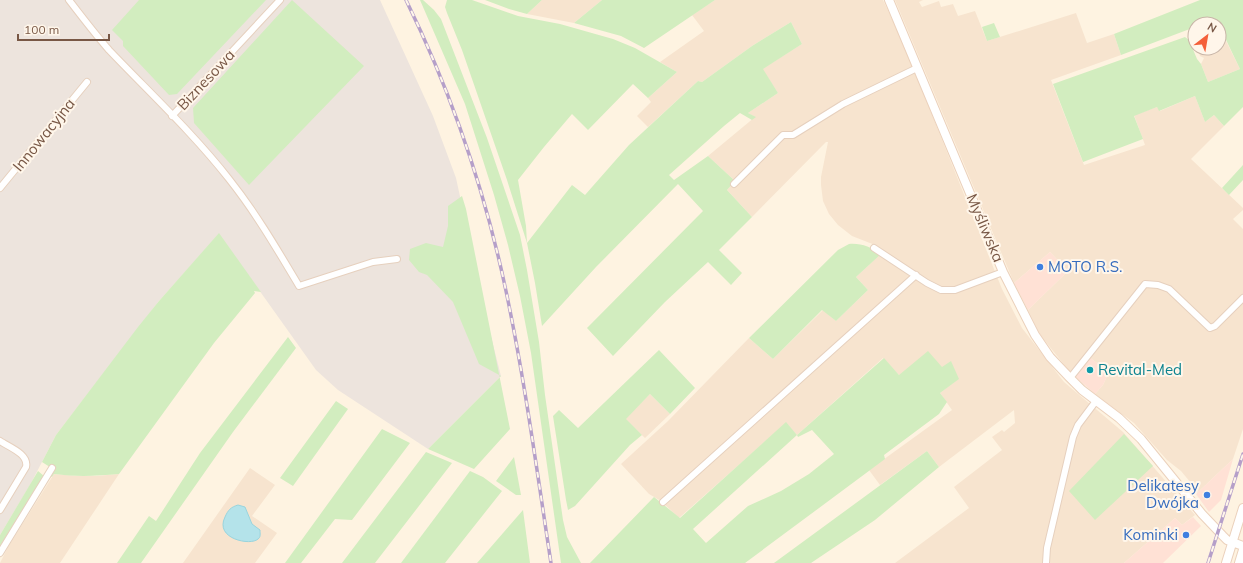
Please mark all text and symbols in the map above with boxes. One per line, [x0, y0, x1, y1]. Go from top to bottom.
scale bar [18, 16, 109, 42]
north arrow [1187, 16, 1227, 56]
text: N [1205, 19, 1219, 36]
text: 100 m [24, 22, 59, 37]
street label: Biznesowa [173, 45, 239, 114]
street label: Innowacyjna [8, 94, 79, 175]
street label: Myśliwska [963, 191, 1008, 265]
place label: MOTO R.S. [1048, 257, 1122, 276]
marker: MOTO R.S. [1035, 262, 1045, 272]
place label: Revital-Med [1098, 360, 1182, 379]
marker: Revital-Med [1085, 365, 1095, 375]
place label: Delikatesy Dwójka [1127, 476, 1199, 512]
marker: Delikatesy Dwójka [1202, 490, 1212, 500]
place label: Kominki [1123, 525, 1178, 544]
marker: Kominki [1181, 530, 1191, 540]

